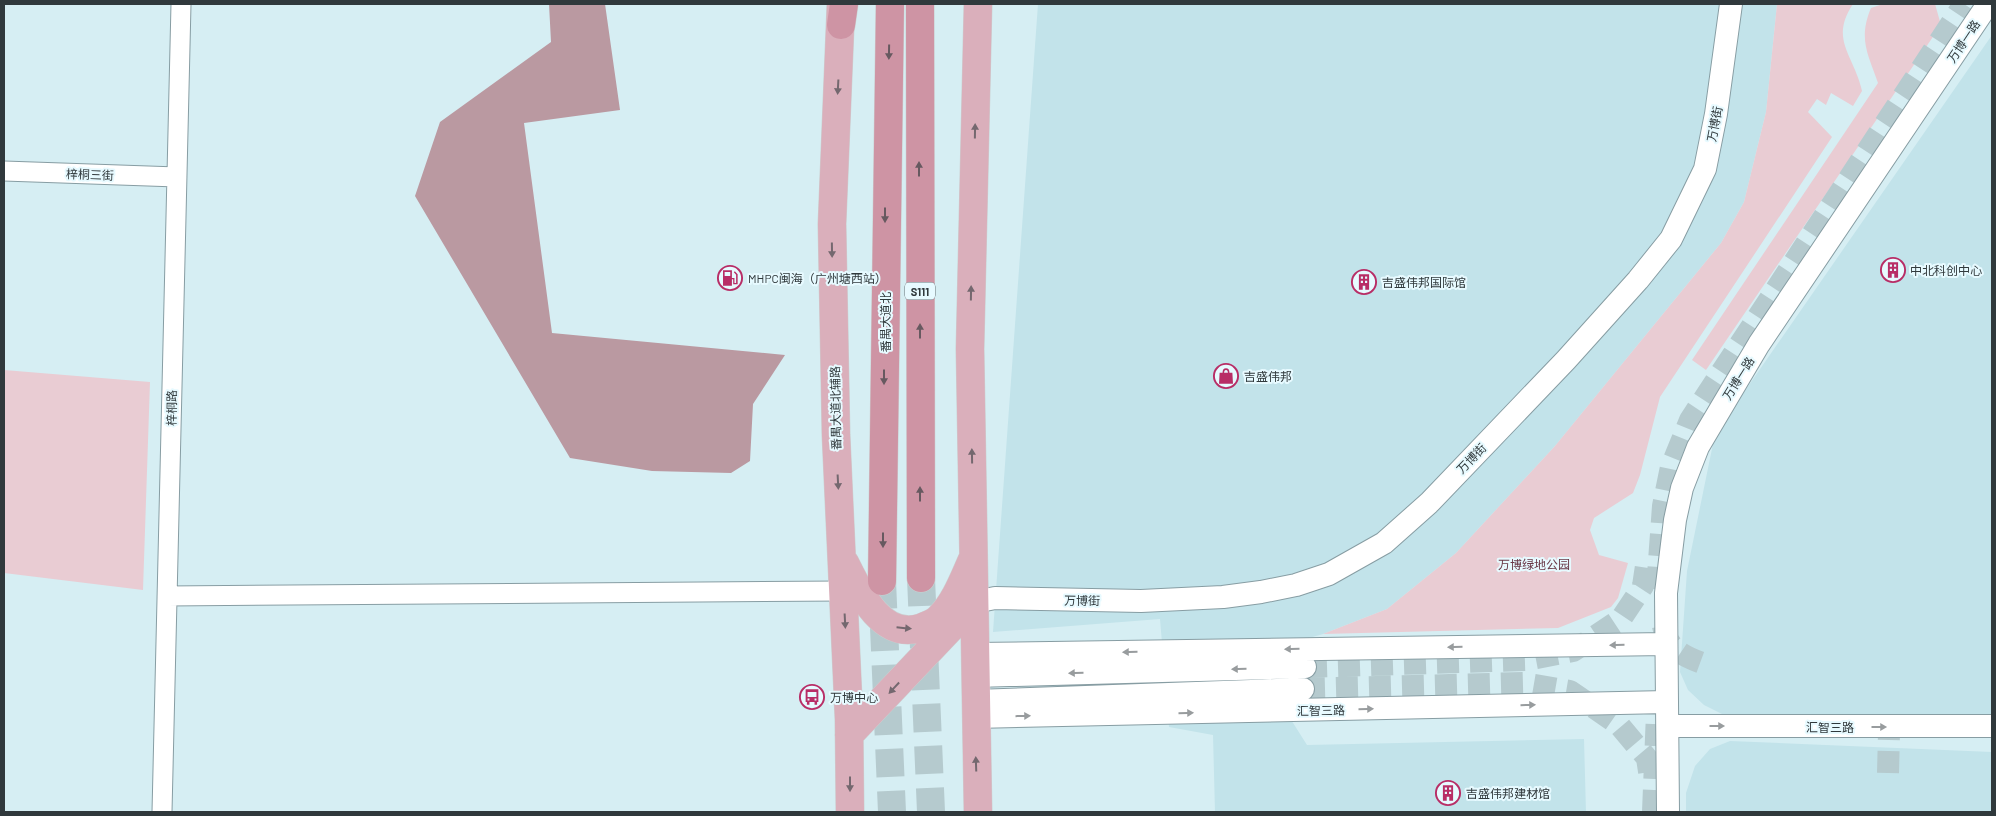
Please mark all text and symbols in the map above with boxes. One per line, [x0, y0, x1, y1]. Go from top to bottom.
street label: 万博一路 [1944, 17, 1982, 65]
one-way arrow [885, 45, 893, 61]
one-way arrow [834, 80, 842, 96]
street label: 万博街 [1704, 105, 1724, 143]
one-way arrow [971, 123, 979, 139]
one-way arrow [915, 161, 923, 177]
street label: 梓桐三街 [66, 166, 114, 182]
one-way arrow [881, 207, 889, 223]
one-way arrow [829, 242, 837, 258]
building icon: 中北科创中心 [1880, 257, 1906, 283]
place label: 中北科创中心 [1910, 263, 1982, 277]
fuel station icon: MHPC闽海（广州塘西站） [717, 265, 743, 291]
building icon: 吉盛伟邦国际馆 [1351, 269, 1377, 295]
place label: MHPC闽海（广州塘西站） [748, 271, 887, 285]
place label: 吉盛伟邦国际馆 [1382, 275, 1466, 289]
road number: S111 [905, 282, 935, 300]
one-way arrow [967, 285, 975, 301]
street label: 番禺大道北 [878, 292, 892, 352]
one-way arrow [916, 323, 924, 339]
street label: 万博一路 [1719, 354, 1757, 402]
shop icon: 吉盛伟邦 [1213, 363, 1239, 389]
street label: 番禺大道北辅路 [827, 366, 843, 450]
place label: 吉盛伟邦 [1244, 369, 1292, 383]
one-way arrow [880, 370, 888, 386]
street label: 梓桐路 [164, 390, 178, 426]
street label: 万博街 [1453, 440, 1489, 476]
one-way arrow [968, 448, 976, 464]
one-way arrow [834, 474, 842, 490]
one-way arrow [916, 486, 924, 502]
one-way arrow [879, 532, 887, 548]
park label: 万博绿地公园 [1498, 557, 1570, 571]
street label: 万博街 [1064, 593, 1100, 607]
one-way arrow [841, 614, 849, 630]
one-way arrow [896, 624, 912, 632]
one-way arrow [1609, 641, 1625, 649]
one-way arrow [1447, 643, 1463, 651]
one-way arrow [1284, 645, 1300, 653]
one-way arrow [1122, 648, 1138, 656]
one-way arrow [1231, 665, 1247, 673]
one-way arrow [1068, 670, 1084, 678]
one-way arrow [888, 682, 900, 694]
bus stop icon: 万博中心 [799, 684, 825, 710]
place label: 万博中心 [830, 690, 878, 704]
one-way arrow [1520, 701, 1536, 709]
street label: 汇智三路 [1297, 703, 1345, 717]
one-way arrow [1358, 704, 1374, 712]
one-way arrow [1178, 708, 1194, 716]
one-way arrow [1016, 712, 1032, 720]
street label: 汇智三路 [1806, 720, 1854, 734]
one-way arrow [1709, 722, 1725, 730]
one-way arrow [1871, 723, 1887, 731]
one-way arrow [972, 755, 980, 771]
one-way arrow [846, 776, 854, 792]
building icon: 吉盛伟邦建材馆 [1435, 780, 1461, 806]
place label: 吉盛伟邦建材馆 [1466, 786, 1550, 800]

